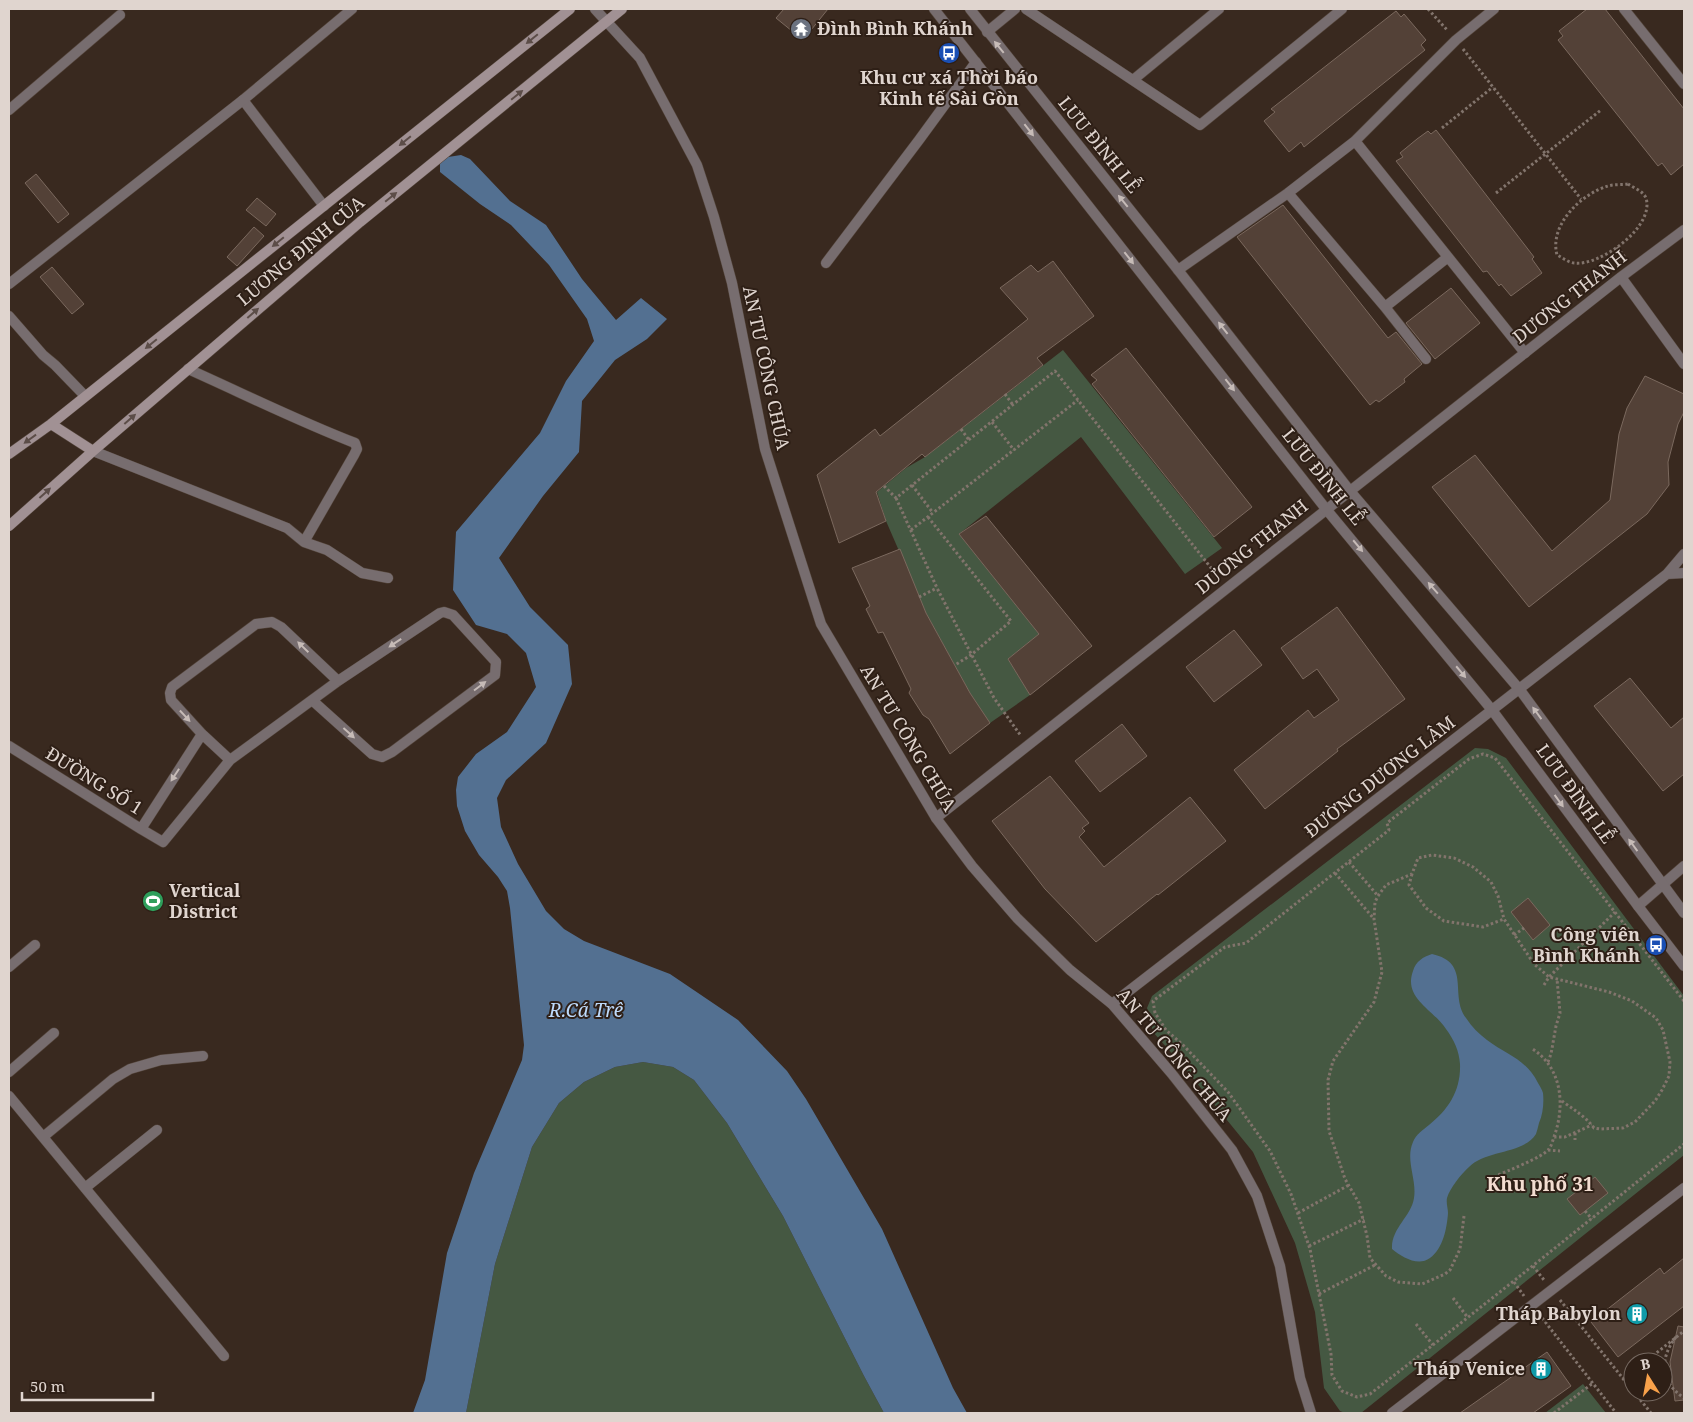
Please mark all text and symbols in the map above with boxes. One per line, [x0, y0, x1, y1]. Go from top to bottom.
place label: Đình Bình Khánh [817, 16, 973, 40]
temple icon: Đình Bình Khánh [789, 17, 813, 41]
one-way arrow [525, 34, 538, 45]
one-way arrow [994, 40, 1005, 53]
bus stop icon: Khu cư xá Thời báo Kinh tế Sài Gòn [937, 41, 961, 65]
place label: Khu cư xá Thời báo Kinh tế Sài Gòn [860, 65, 1038, 110]
one-way arrow [510, 89, 523, 100]
street label: LƯU ĐÌNH LỄ [1053, 90, 1147, 198]
one-way arrow [1024, 123, 1034, 137]
one-way arrow [399, 135, 412, 146]
street label: LƯƠNG ĐỊNH CỦA [232, 190, 369, 310]
one-way arrow [384, 191, 397, 202]
one-way arrow [1117, 195, 1128, 208]
one-way arrow [272, 237, 285, 248]
street label: DƯƠNG THANH [1508, 244, 1631, 348]
one-way arrow [1124, 251, 1135, 264]
street label: AN TƯ CÔNG CHÚA [738, 284, 796, 452]
one-way arrow [247, 307, 259, 319]
one-way arrow [1218, 322, 1229, 335]
one-way arrow [145, 338, 158, 349]
one-way arrow [1225, 379, 1235, 392]
one-way arrow [123, 413, 136, 424]
street label: LƯU ĐÌNH LỄ [1277, 422, 1371, 530]
one-way arrow [23, 434, 36, 444]
one-way arrow [39, 487, 51, 499]
street label: DƯƠNG THANH [1190, 493, 1313, 599]
one-way arrow [1352, 539, 1363, 552]
one-way arrow [1428, 582, 1439, 595]
one-way arrow [389, 639, 402, 648]
one-way arrow [298, 642, 310, 654]
street label: AN TƯ CÔNG CHÚA [856, 660, 962, 816]
one-way arrow [1455, 665, 1466, 678]
one-way arrow [473, 681, 487, 691]
one-way arrow [1532, 706, 1542, 720]
one-way arrow [179, 710, 191, 722]
street label: ĐƯỜNG DƯƠNG LÂM [1299, 710, 1460, 843]
one-way arrow [343, 727, 355, 739]
street label: LƯU ĐÌNH LỄ [1532, 738, 1621, 848]
street label: ĐƯỜNG SỐ 1 [42, 741, 147, 819]
one-way arrow [171, 769, 180, 782]
one-way arrow [1554, 794, 1565, 807]
one-way arrow [1628, 838, 1638, 851]
place label: Vertical District [169, 878, 241, 923]
sports icon: Vertical District [141, 889, 165, 913]
place label: Công viên Bình Khánh [1533, 922, 1640, 967]
bus stop icon: Công viên Bình Khánh [1644, 933, 1668, 957]
street label: AN TƯ CÔNG CHÚA [1112, 983, 1238, 1126]
water label: R.Cá Trê [548, 997, 624, 1023]
district label: Khu phố 31 [1486, 1171, 1594, 1197]
place label: Tháp Babylon [1496, 1301, 1621, 1325]
building icon: Tháp Babylon [1625, 1302, 1649, 1326]
north arrow [1623, 1352, 1673, 1402]
text: B [1639, 1354, 1652, 1374]
place label: Tháp Venice [1414, 1356, 1525, 1380]
building icon: Tháp Venice [1529, 1357, 1553, 1381]
scale bar [22, 1370, 154, 1402]
text: 50 m [30, 1376, 65, 1396]

